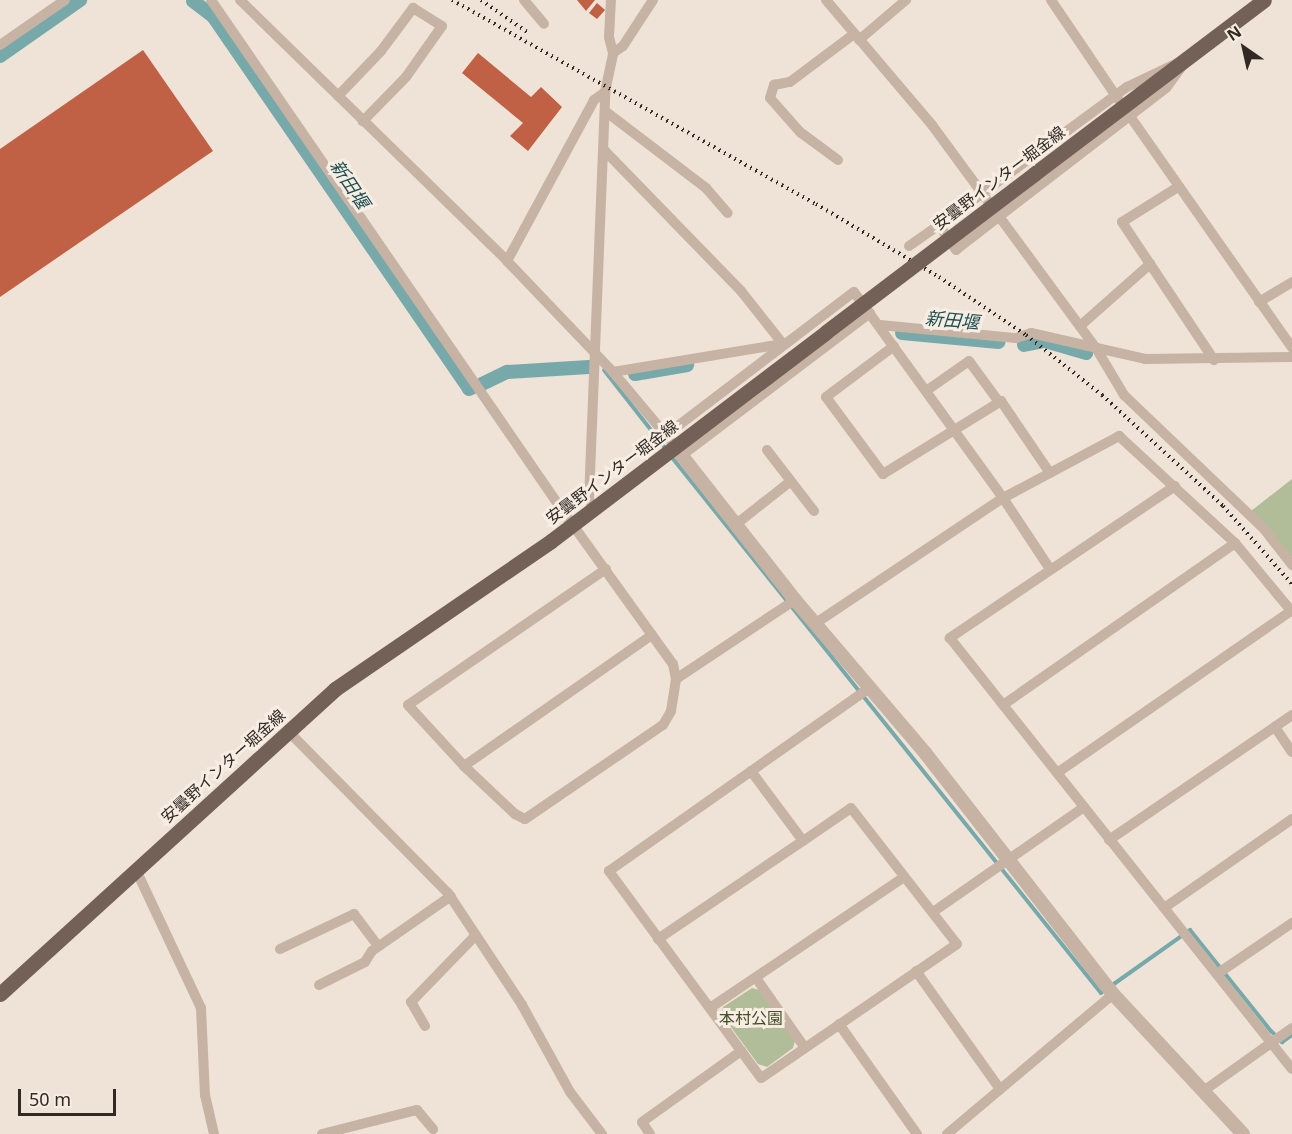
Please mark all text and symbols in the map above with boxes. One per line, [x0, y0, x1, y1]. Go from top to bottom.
north arrow [1214, 18, 1274, 78]
text: N [1222, 20, 1245, 46]
street label: 安曇野インター堀金線 [929, 122, 1069, 234]
water label: 新田堰 [326, 156, 374, 212]
water label: 新田堰 [924, 307, 980, 333]
street label: 安曇野インター堀金線 [542, 416, 682, 528]
street label: 安曇野インター堀金線 [157, 705, 289, 827]
park label: 本村公園 [719, 1008, 783, 1028]
scale bar [21, 1077, 118, 1115]
text: 50 m [29, 1087, 71, 1111]

